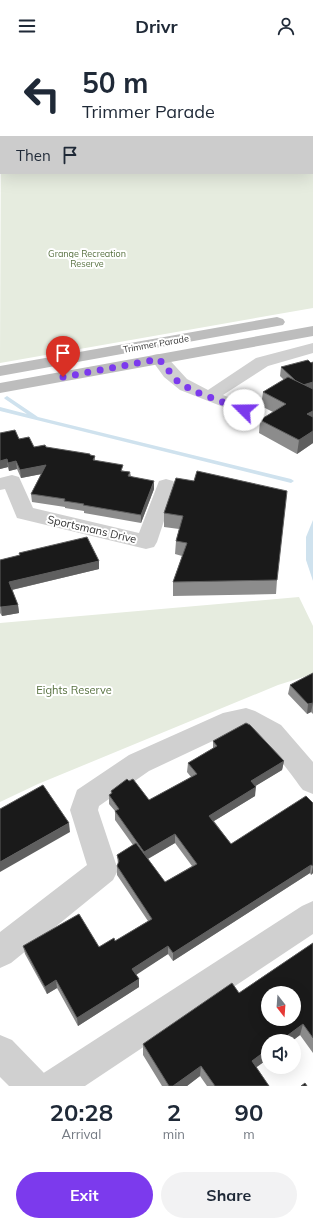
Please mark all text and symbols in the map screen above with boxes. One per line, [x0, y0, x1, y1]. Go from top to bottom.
icon: menu [16, 15, 38, 37]
text: Drivr [135, 15, 178, 38]
icon: person [275, 15, 297, 37]
text: 50 m [82, 65, 148, 100]
icon: left [16, 68, 68, 120]
text: Trimmer Parade [82, 100, 215, 123]
icon: arrive [59, 144, 81, 166]
text: Then [16, 146, 51, 165]
park label: Grange Recreation Reserve [48, 248, 126, 269]
street label: Trimmer Parade [122, 332, 190, 355]
pin [46, 336, 80, 377]
icon: arrive [52, 342, 74, 364]
position arrow [223, 389, 265, 431]
street label: Sportsmans Drive [46, 512, 138, 546]
park label: Eights Reserve [36, 683, 112, 697]
north arrow [261, 986, 301, 1026]
map controls [261, 986, 301, 1074]
button: sound [261, 1034, 301, 1074]
text: 20:28 [50, 1097, 113, 1127]
text: 2 [167, 1097, 181, 1127]
text: 90 [235, 1097, 263, 1127]
text: Arrival [62, 1126, 101, 1142]
text: min [163, 1126, 185, 1142]
text: m [243, 1126, 255, 1142]
button: Exit [16, 1172, 153, 1218]
button: Share [161, 1172, 297, 1218]

